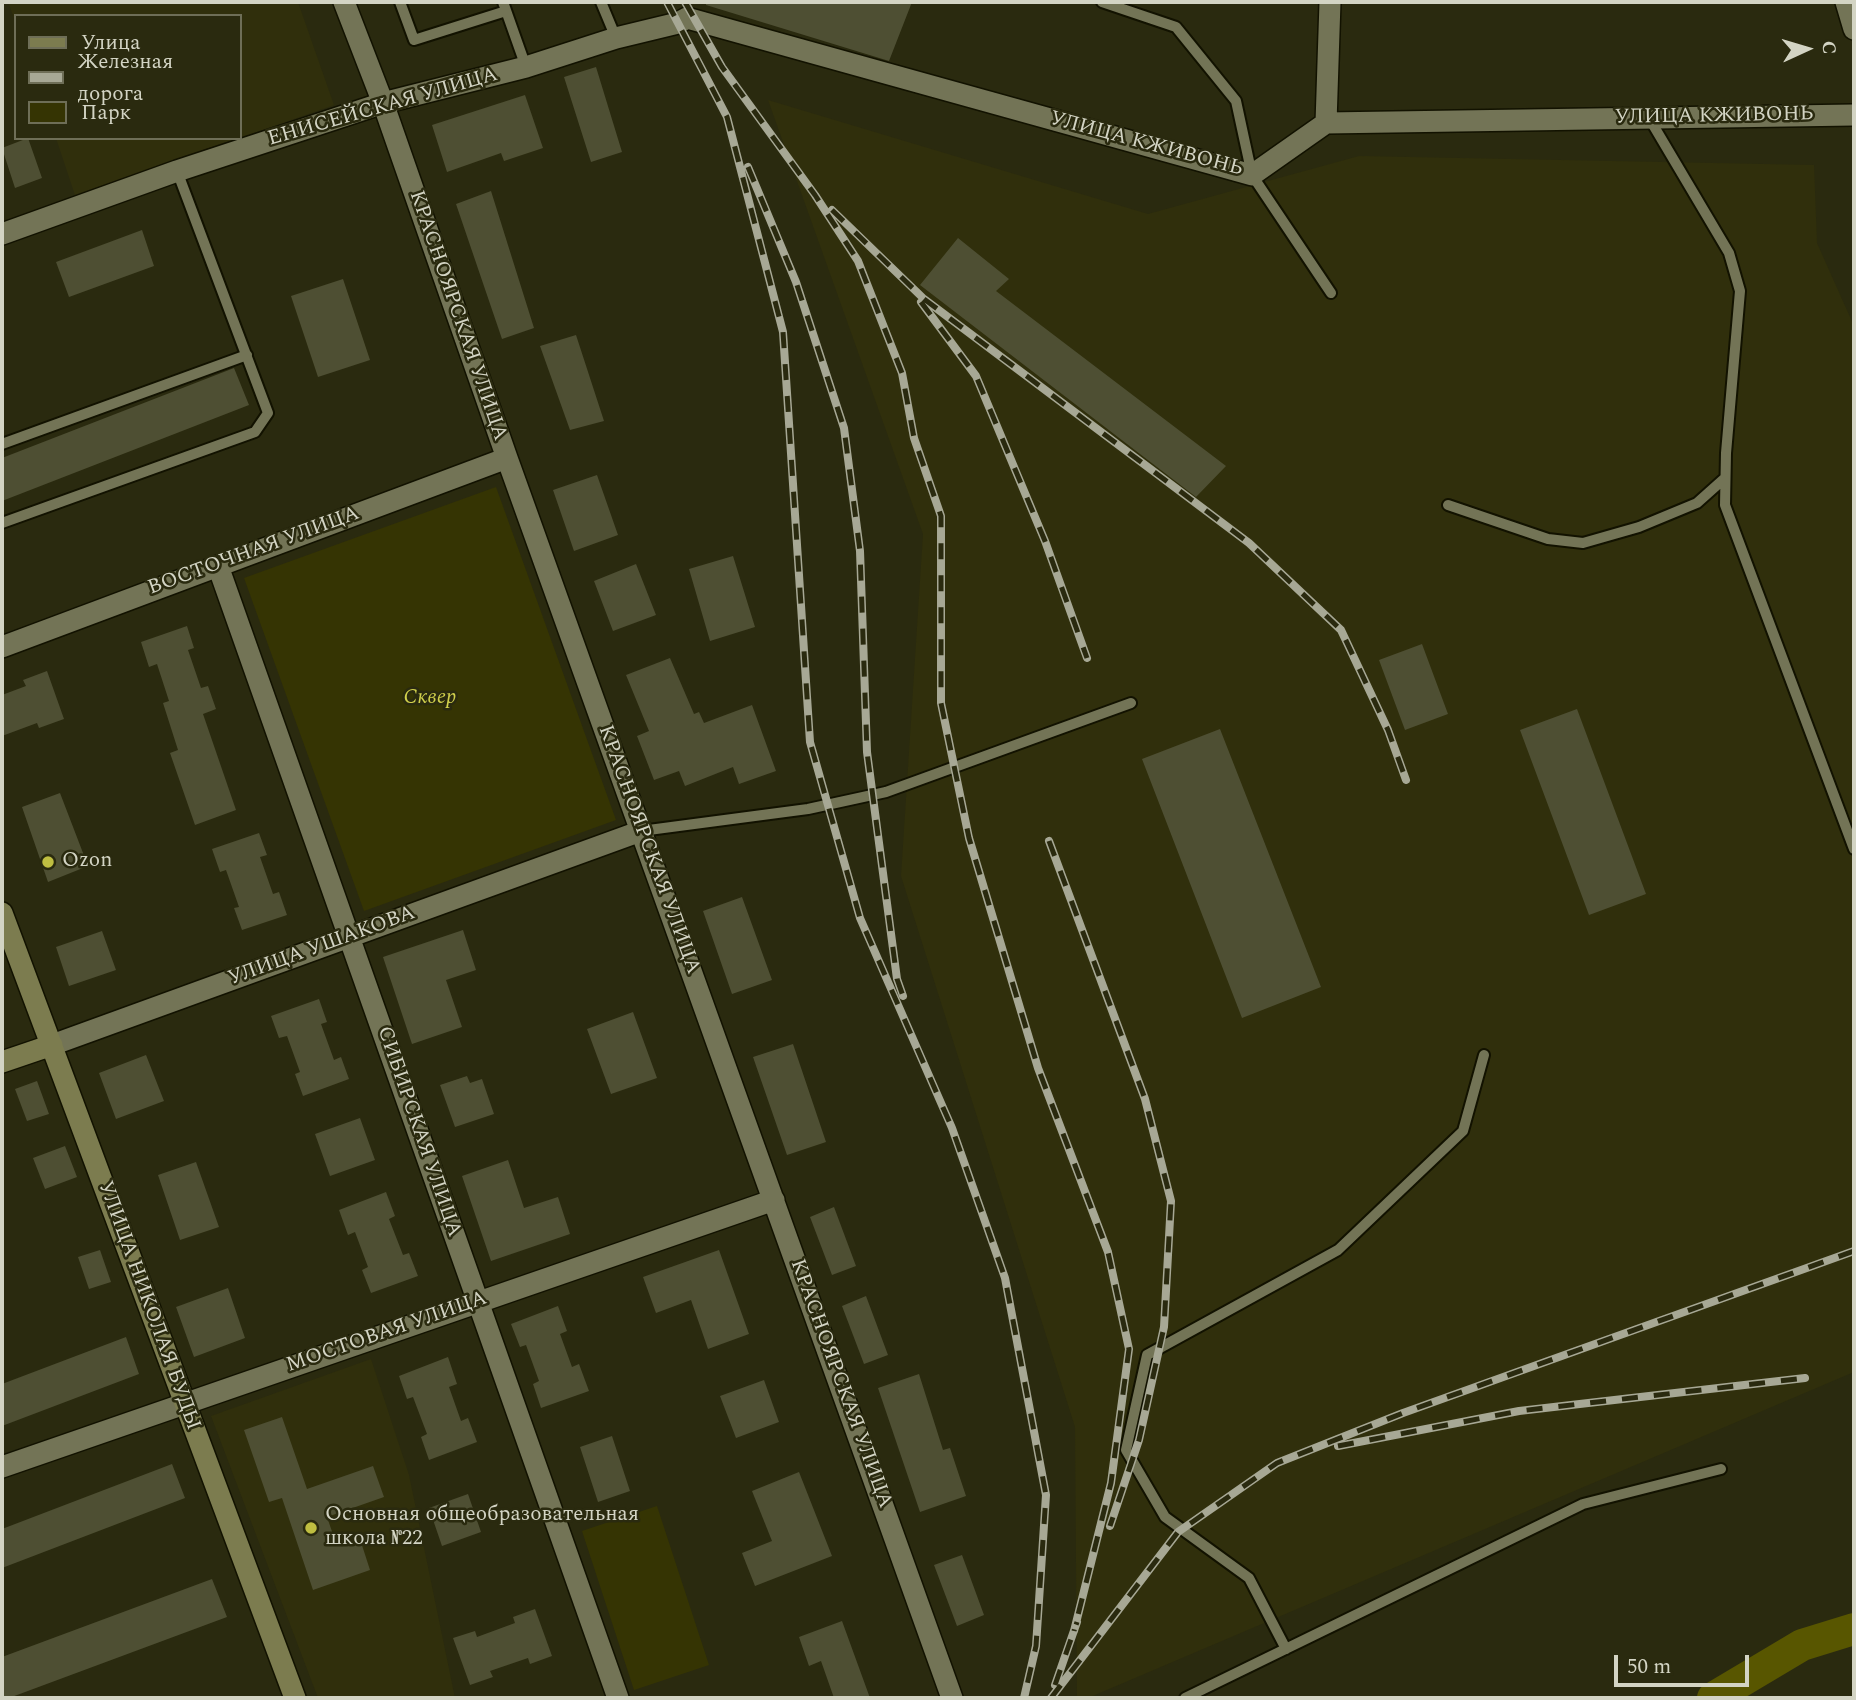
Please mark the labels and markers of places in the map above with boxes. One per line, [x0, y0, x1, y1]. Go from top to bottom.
place label: Ozon [62, 849, 112, 875]
marker: Ozon [40, 854, 56, 870]
place label: Основная общеобразовательная школа №22 [325, 1503, 639, 1553]
marker: Основная общеобразовательная школа №22 [303, 1520, 319, 1536]

